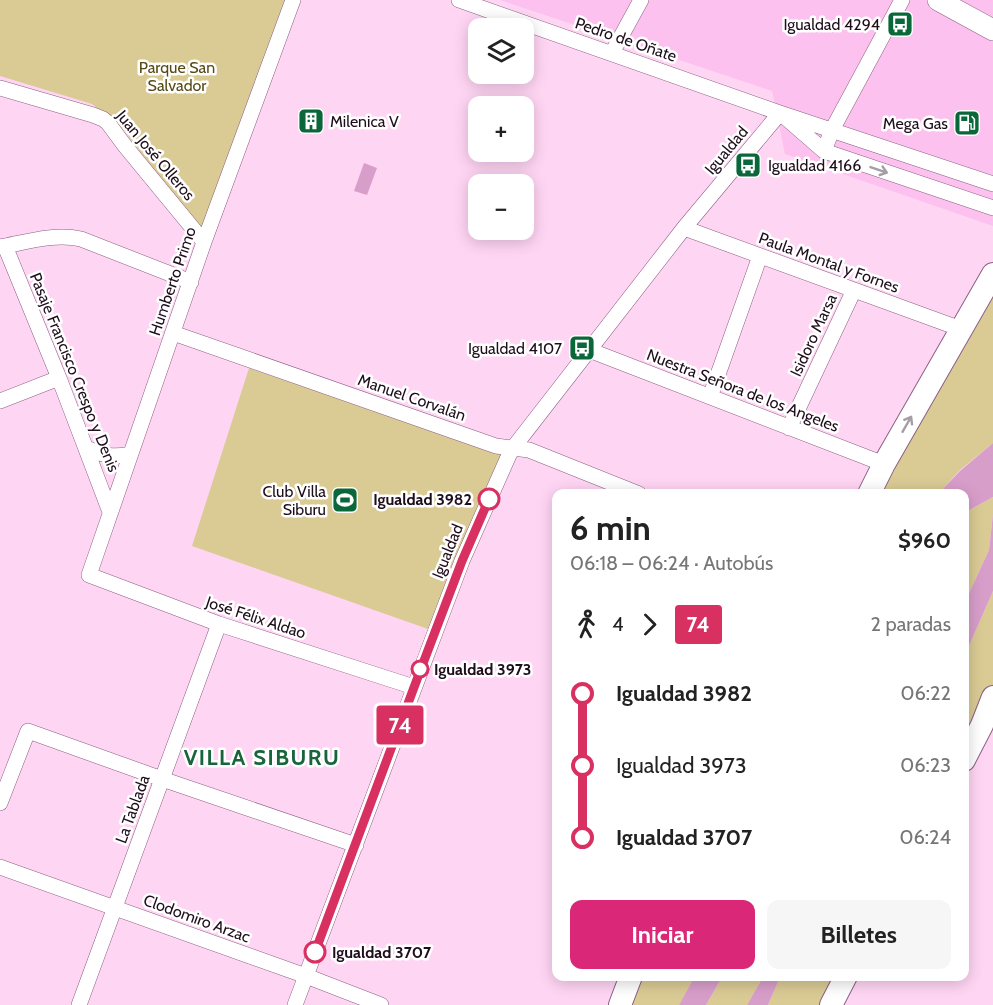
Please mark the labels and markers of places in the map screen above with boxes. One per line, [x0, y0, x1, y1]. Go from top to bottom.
bus stop icon: Igualdad 4294 [885, 9, 915, 39]
place label: Igualdad 4294 [783, 15, 880, 34]
building icon: Milenica V [296, 106, 326, 136]
fuel station icon: Mega Gas [952, 108, 982, 138]
place label: Milenica V [330, 112, 399, 131]
place label: Mega Gas [883, 114, 948, 133]
bus stop icon: Igualdad 4166 [733, 150, 763, 180]
place label: Igualdad 4166 [768, 156, 861, 175]
bus stop icon: Igualdad 4107 [567, 333, 597, 363]
place label: Igualdad 4107 [468, 339, 562, 358]
place label: Club Villa Siburu [262, 482, 326, 519]
sports icon: Club Villa Siburu [330, 485, 360, 515]
marker: Igualdad 3982 [478, 488, 500, 510]
place label: Igualdad 3982 [373, 490, 472, 509]
marker: Igualdad 3973 [411, 660, 429, 678]
place label: Igualdad 3973 [434, 660, 531, 679]
marker: Igualdad 3707 [304, 941, 326, 963]
place label: Igualdad 3707 [332, 943, 432, 962]

